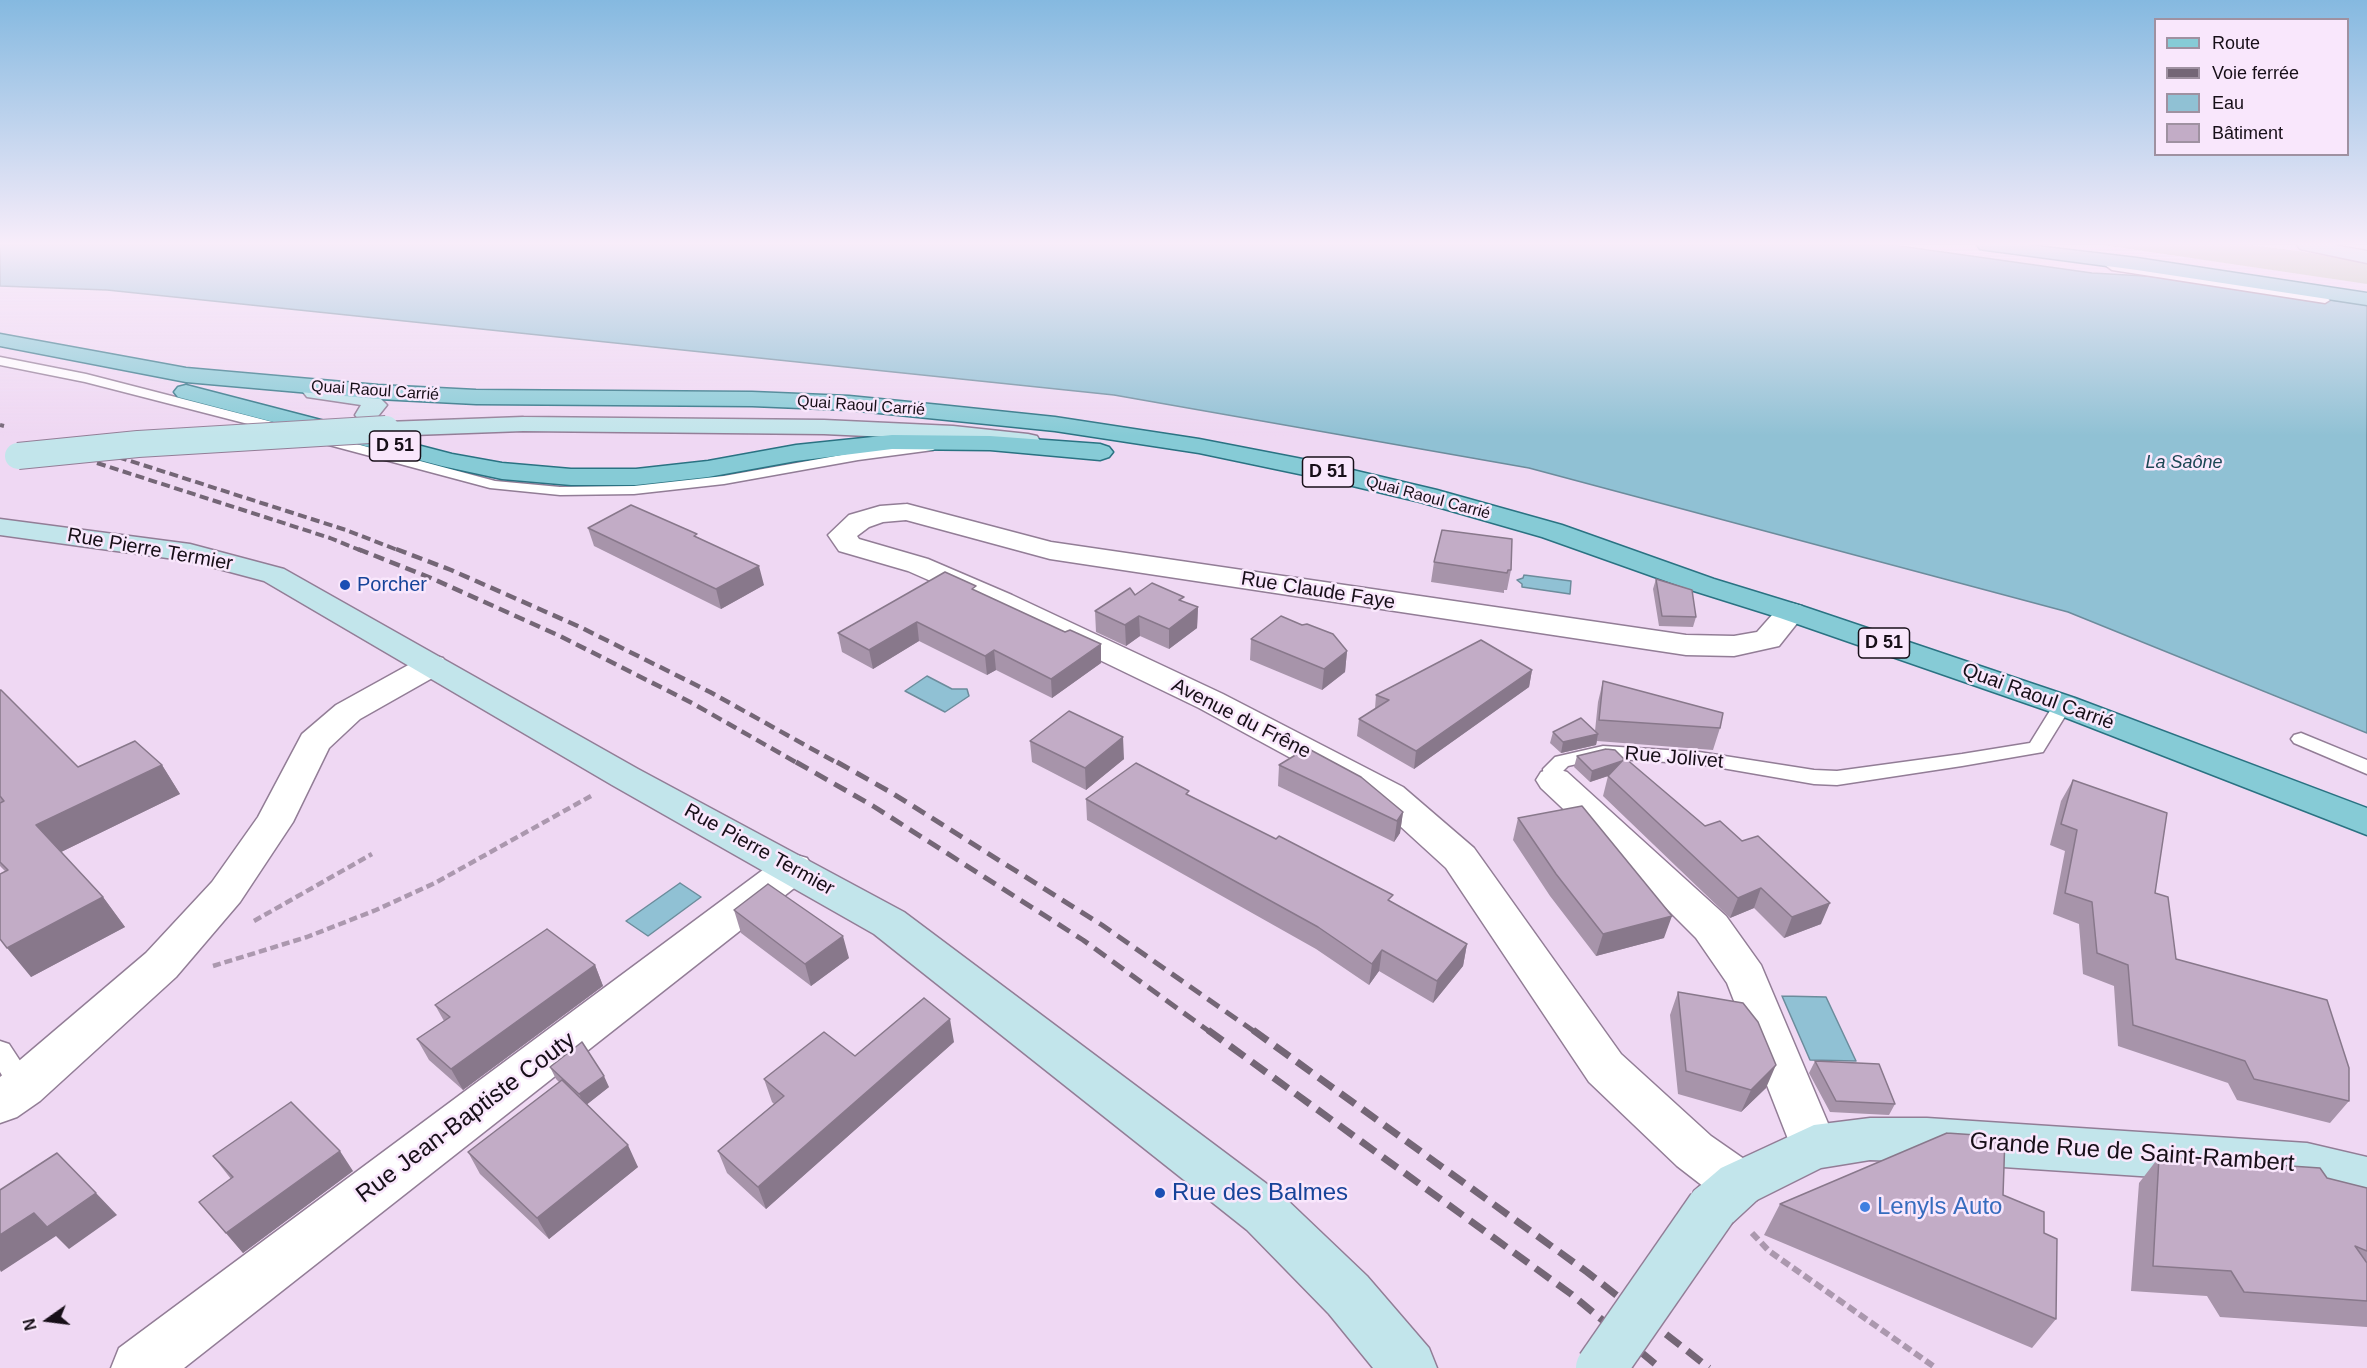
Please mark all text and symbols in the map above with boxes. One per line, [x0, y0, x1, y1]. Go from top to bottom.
legend [2154, 18, 2349, 156]
text: Route [2212, 33, 2260, 53]
text: Voie ferrée [2212, 63, 2299, 83]
text: Eau [2212, 93, 2244, 113]
text: Bâtiment [2212, 123, 2283, 143]
street label: Quai Raoul Carrié [310, 377, 440, 405]
street label: Quai Raoul Carrié [796, 392, 926, 420]
road number: D 51 [370, 431, 420, 461]
water label: La Saône [2145, 452, 2223, 474]
road number: D 51 [1302, 457, 1354, 487]
street label: Quai Raoul Carrié [1364, 472, 1492, 524]
street label: Rue Pierre Termier [65, 524, 235, 576]
street label: Rue Claude Faye [1239, 567, 1397, 615]
place label: Porcher [357, 573, 427, 597]
marker: Porcher [338, 578, 352, 592]
road number: D 51 [1858, 628, 1910, 658]
street label: Quai Raoul Carrié [1959, 658, 2117, 736]
street label: Avenue du Frêne [1167, 674, 1315, 764]
street label: Rue Jolivet [1624, 742, 1724, 774]
street label: Rue Pierre Termier [680, 799, 838, 901]
street label: Rue Jean-Baptiste Couty [351, 1026, 581, 1210]
street label: Grande Rue de Saint-Rambert [1969, 1127, 2295, 1179]
place label: Rue des Balmes [1172, 1179, 1348, 1207]
marker: Rue des Balmes [1153, 1186, 1167, 1200]
place label: Lenyls Auto [1877, 1193, 2002, 1221]
marker: Lenyls Auto [1858, 1200, 1872, 1214]
north arrow [18, 1290, 78, 1350]
text: N [20, 1317, 40, 1332]

